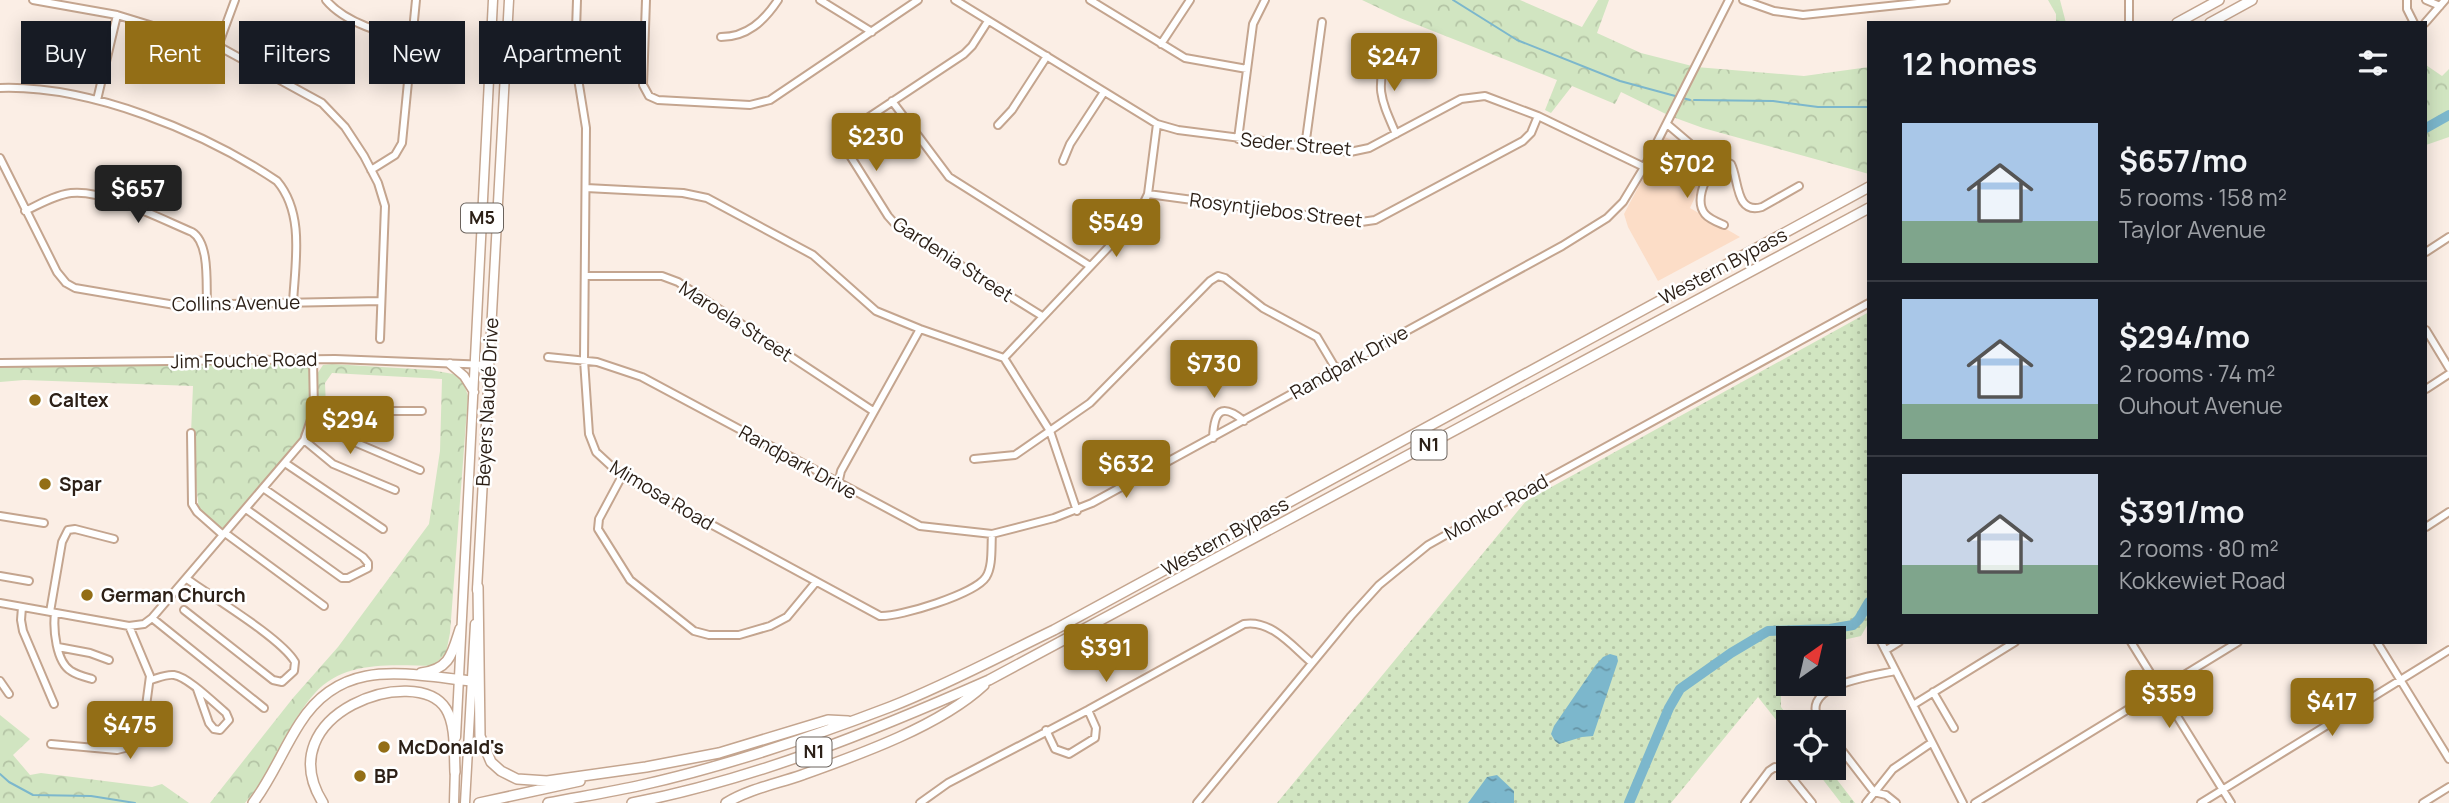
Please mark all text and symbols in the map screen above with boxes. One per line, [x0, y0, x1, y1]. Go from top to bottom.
chip: Buy [21, 21, 111, 84]
chip: Rent [125, 21, 225, 84]
chip: Filters [239, 21, 355, 84]
chip: New [369, 21, 465, 84]
chip: Apartment [479, 21, 646, 84]
pin: $247 [1353, 34, 1435, 93]
text: $247 [1367, 40, 1421, 72]
text: 12 homes [1902, 43, 2037, 84]
icon: filters [2354, 44, 2392, 82]
pin: $230 [835, 114, 917, 173]
text: $230 [848, 120, 904, 152]
street label: Seder Street [1239, 126, 1353, 162]
pin: $702 [1646, 140, 1728, 200]
text: $657/mo [2119, 140, 2247, 181]
text: $702 [1659, 147, 1715, 179]
icon: home [1958, 151, 2042, 235]
pin: $657 [97, 166, 179, 225]
text: $657 [111, 172, 165, 204]
text: 5 rooms · 158 m² [2119, 181, 2287, 213]
street label: Rosyntjiebos Street [1188, 186, 1364, 234]
pin: $549 [1075, 200, 1157, 259]
road number: M5 [461, 204, 503, 232]
text: $549 [1088, 206, 1144, 238]
street label: Gardenia Street [888, 210, 1018, 308]
text: Taylor Avenue [2119, 213, 2266, 245]
street label: Western Bypass [1654, 221, 1792, 311]
street label: Maroela Street [674, 275, 798, 367]
street label: Collins Avenue [172, 289, 300, 317]
text: $294/mo [2119, 316, 2250, 357]
street label: Beyers Naudé Drive [470, 317, 504, 487]
street label: Randpark Drive [1285, 319, 1413, 405]
icon: home [1958, 327, 2042, 411]
pin: $730 [1173, 340, 1255, 400]
street label: Jim Fouche Road [170, 346, 318, 374]
text: $730 [1186, 347, 1242, 379]
text: 2 rooms · 74 m² [2119, 357, 2275, 389]
place label: Caltex [49, 387, 109, 413]
text: Ouhout Avenue [2119, 389, 2283, 421]
marker: Caltex [27, 392, 43, 408]
pin: $294 [309, 396, 391, 456]
text: $294 [322, 403, 378, 435]
street label: Randpark Drive [734, 419, 862, 505]
road number: N1 [1412, 430, 1446, 460]
pin: $632 [1085, 440, 1167, 500]
text: $632 [1098, 447, 1154, 479]
street label: Mimosa Road [605, 454, 719, 536]
street label: Monkor Road [1440, 468, 1552, 546]
place label: Spar [59, 471, 102, 497]
marker: Spar [37, 476, 53, 492]
street label: Western Bypass [1157, 490, 1293, 582]
text: $391/mo [2119, 491, 2244, 532]
icon: home [1958, 502, 2042, 586]
text: 2 rooms · 80 m² [2119, 532, 2279, 564]
text: Kokkewiet Road [2119, 564, 2286, 596]
place label: German Church [101, 582, 246, 608]
marker: German Church [79, 587, 95, 603]
pin: $391 [1065, 624, 1147, 684]
north arrow [1776, 626, 1846, 696]
map controls [1776, 626, 1846, 780]
text: $391 [1080, 631, 1132, 663]
pin: $359 [2128, 670, 2210, 730]
text: $359 [2141, 677, 2197, 709]
pin: $417 [2291, 678, 2373, 738]
text: $417 [2307, 685, 2357, 717]
pin: $475 [89, 702, 171, 761]
text: $475 [103, 708, 157, 740]
button: locate [1776, 710, 1846, 780]
place label: McDonald's [398, 734, 504, 760]
road number: N1 [796, 738, 832, 766]
marker: McDonald's [376, 739, 392, 755]
place label: BP [374, 763, 398, 789]
marker: BP [352, 768, 368, 784]

